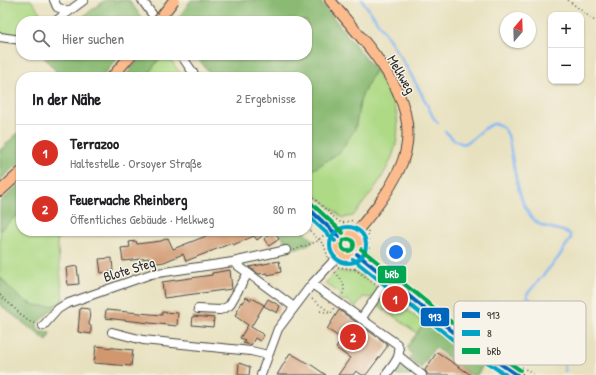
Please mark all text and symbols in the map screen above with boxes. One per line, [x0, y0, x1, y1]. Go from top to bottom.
north arrow [500, 12, 536, 48]
map controls [548, 12, 584, 84]
button: + [548, 12, 584, 48]
search box [16, 16, 312, 60]
icon: search [30, 27, 52, 49]
text: Hier suchen [62, 28, 124, 49]
button: − [548, 48, 584, 84]
street label: Melkweg [382, 51, 421, 97]
text: In der Nähe [32, 87, 101, 110]
text: 2 Ergebnisse [236, 89, 296, 107]
text: Terrazoo [70, 133, 119, 154]
text: 1 [43, 144, 47, 162]
text: 40 m [273, 144, 296, 162]
text: Haltestelle · Orsoyer Straße [70, 154, 202, 172]
text: Feuerwache Rheinberg [70, 189, 188, 210]
text: 2 [42, 200, 48, 218]
text: 80 m [273, 200, 296, 218]
text: Öffentliches Gebäude · Melkweg [70, 210, 214, 228]
your location [386, 242, 406, 262]
street label: Blote Steg [101, 252, 157, 287]
line badge: bRb [377, 265, 407, 284]
text: bRb [385, 267, 399, 281]
pin: 1 [382, 284, 408, 314]
legend [454, 301, 586, 365]
line badge: 913 [420, 307, 450, 327]
text: 913 [487, 308, 500, 322]
text: 913 [429, 310, 442, 324]
pin: 2 [340, 322, 366, 352]
text: 8 [487, 326, 492, 340]
text: bRb [487, 344, 502, 358]

